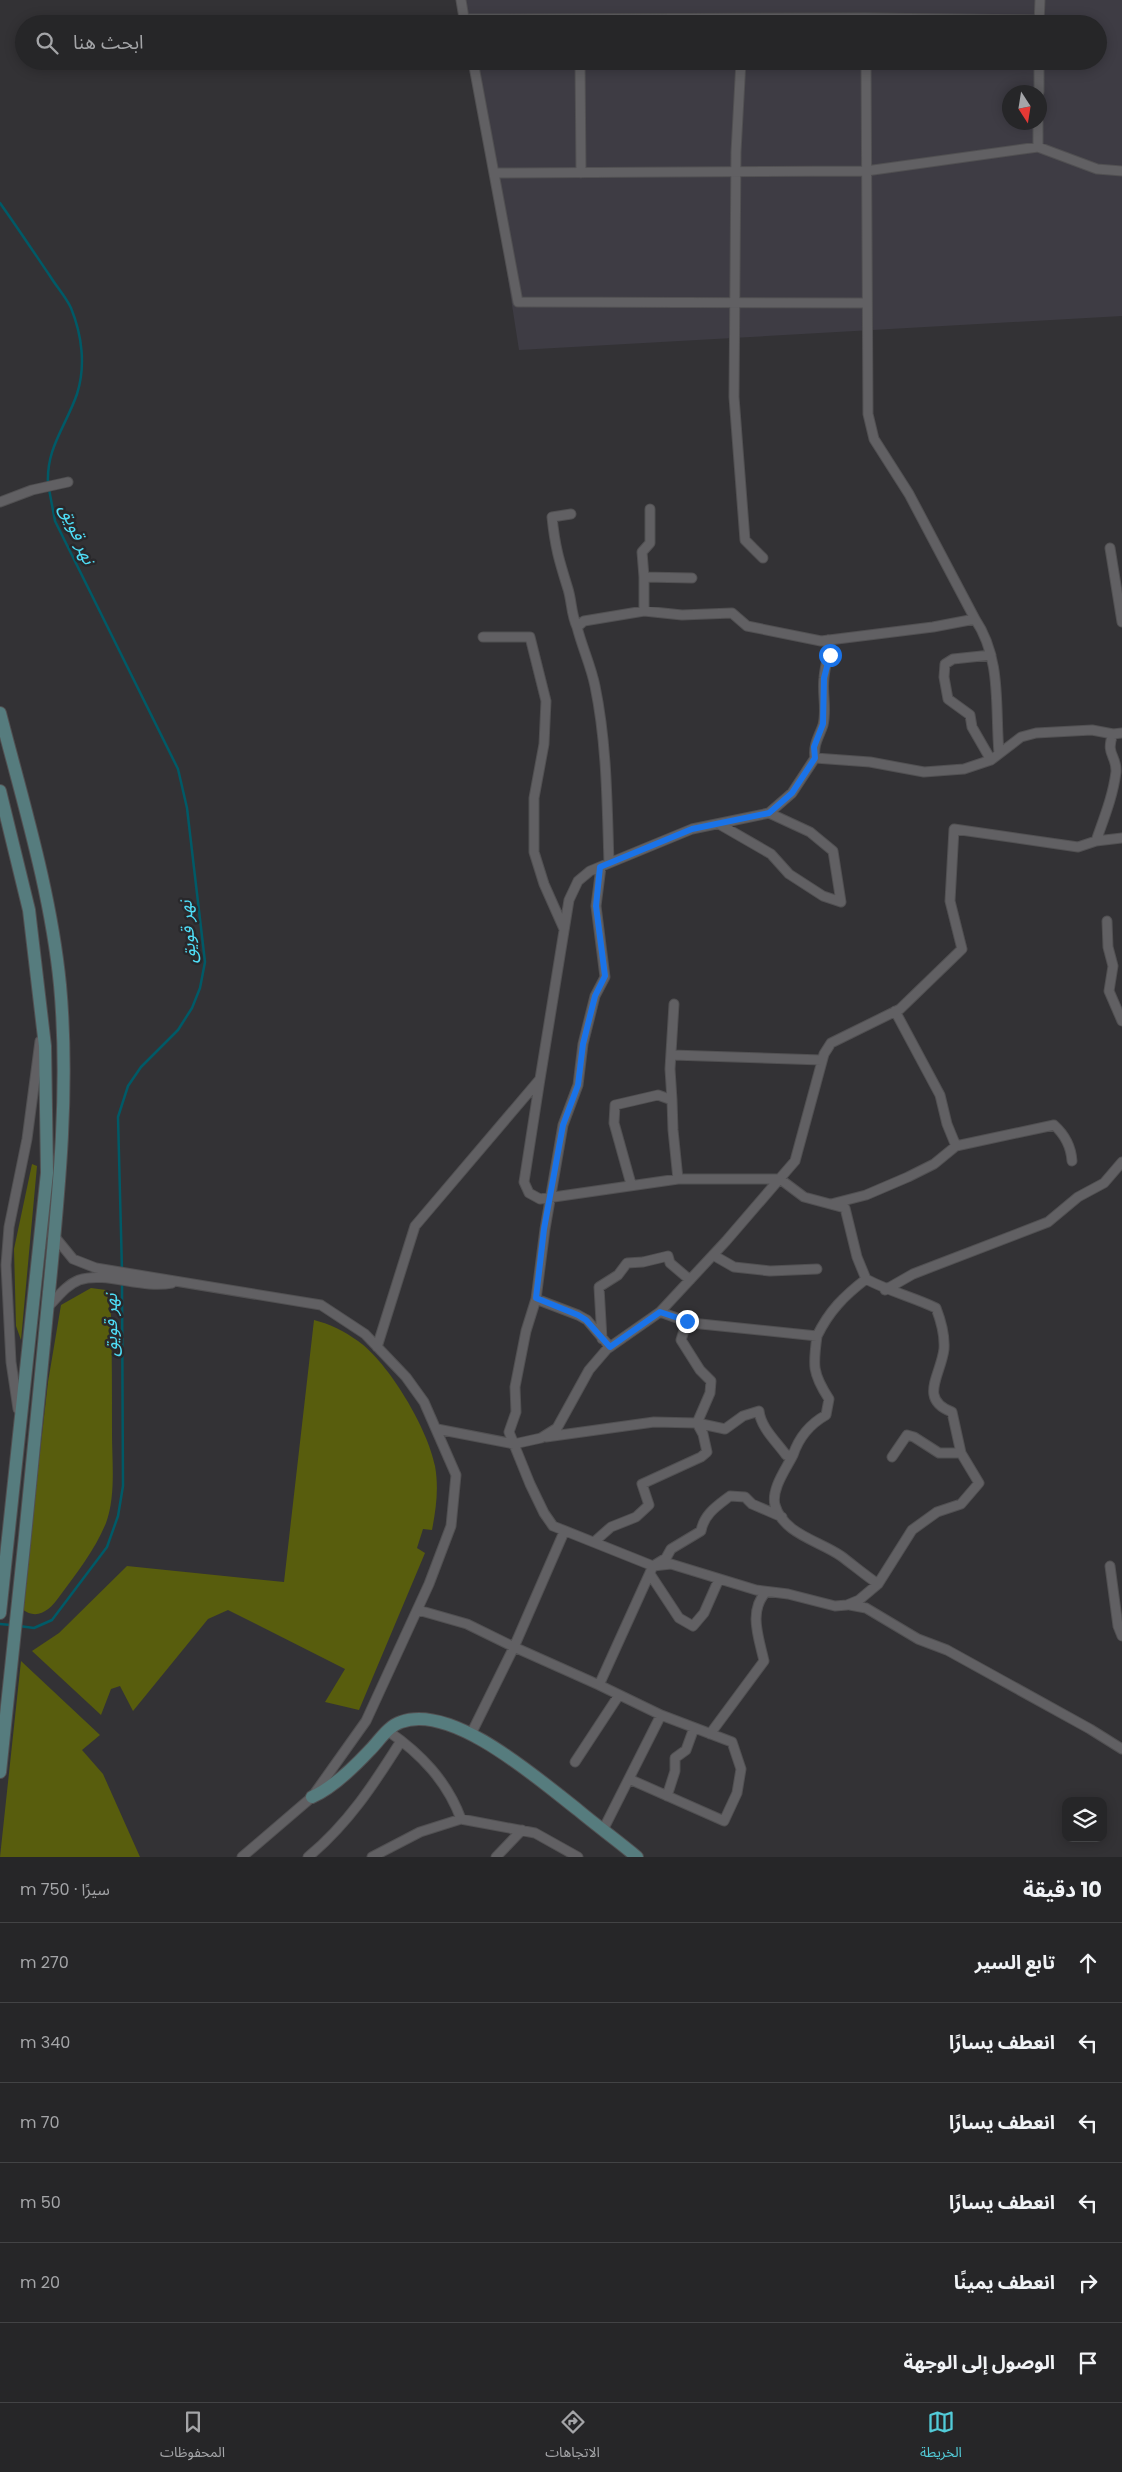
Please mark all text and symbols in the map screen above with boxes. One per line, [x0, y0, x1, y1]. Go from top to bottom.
search box [15, 15, 1107, 70]
icon: search [33, 29, 61, 57]
text: ابحث هنا [73, 29, 144, 56]
north arrow [1002, 85, 1047, 130]
water label: نهر قويق [54, 500, 103, 570]
route start [819, 644, 842, 667]
water label: نهر قويق [172, 898, 202, 964]
water label: نهر قويق [98, 1291, 123, 1356]
route end [676, 1310, 699, 1333]
map controls [1062, 1797, 1107, 1842]
button: layers [1062, 1797, 1107, 1842]
text: 10 دقيقة [1023, 1875, 1102, 1904]
text: سيرًا · 750 m [20, 1878, 110, 1901]
text: تابع السير [975, 1949, 1055, 1976]
icon: ahead [1074, 1949, 1102, 1977]
text: 270 m [20, 1951, 69, 1974]
text: انعطف يسارًا [949, 2029, 1055, 2056]
icon: left [1074, 2029, 1102, 2057]
text: 340 m [20, 2031, 70, 2054]
text: انعطف يسارًا [949, 2109, 1055, 2136]
icon: left [1074, 2109, 1102, 2137]
text: 70 m [20, 2111, 60, 2134]
text: انعطف يسارًا [949, 2189, 1055, 2216]
icon: left [1074, 2189, 1102, 2217]
text: 50 m [20, 2191, 61, 2214]
text: انعطف يمينًا [954, 2269, 1055, 2296]
icon: right [1074, 2269, 1102, 2297]
text: 20 m [20, 2271, 60, 2294]
text: الوصول إلى الوجهة [903, 2349, 1055, 2376]
icon: arrive [1074, 2349, 1102, 2377]
tab: المحفوظات [160, 2408, 225, 2467]
tab: الاتجاهات [545, 2408, 600, 2467]
tab: الخريطة [920, 2408, 962, 2467]

